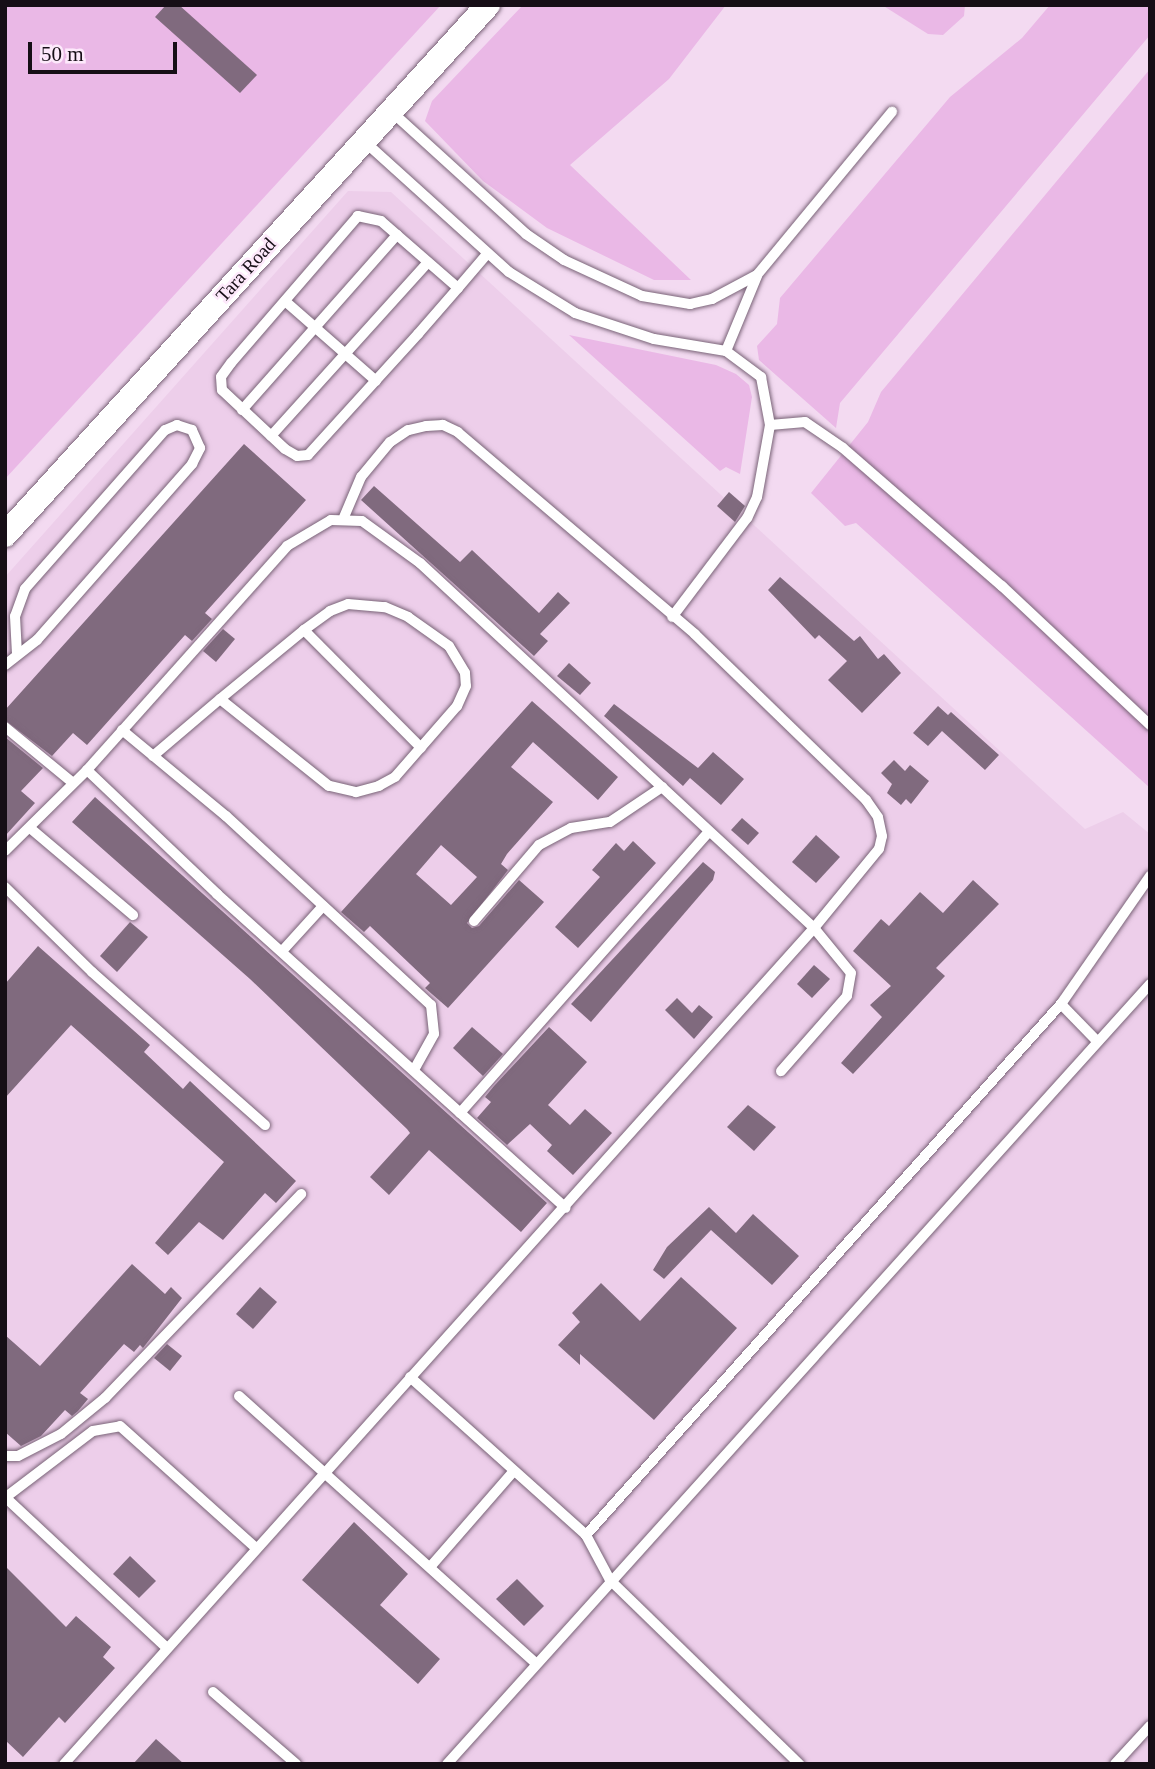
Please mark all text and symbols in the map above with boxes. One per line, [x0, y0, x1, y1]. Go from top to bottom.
scale bar [32, 28, 180, 72]
text: 50 m [41, 42, 84, 66]
street label: Tara Road [211, 233, 281, 307]

